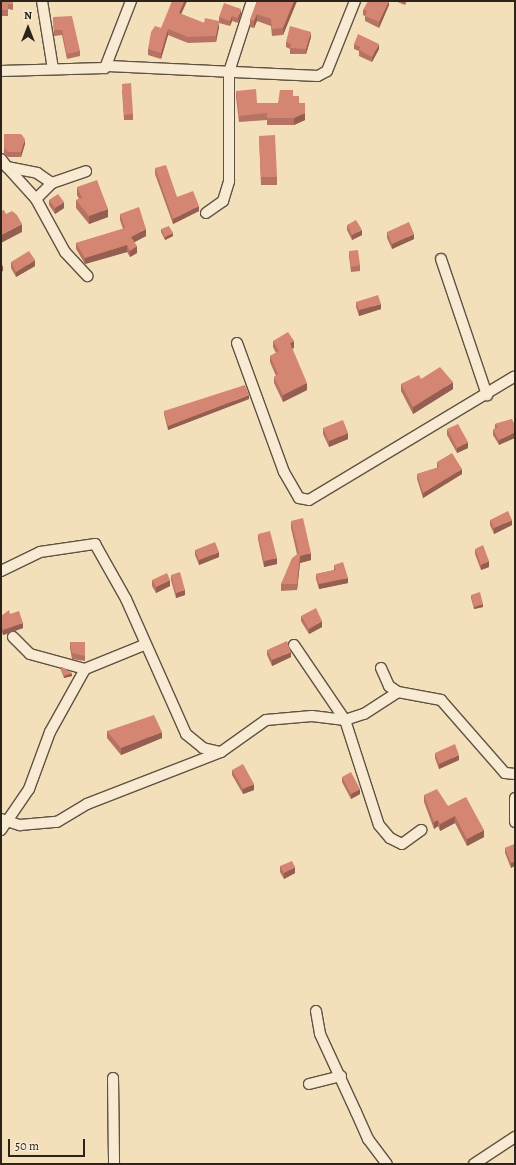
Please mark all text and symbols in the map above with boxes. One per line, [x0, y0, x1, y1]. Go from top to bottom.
north arrow [8, 8, 48, 48]
text: N [24, 8, 32, 23]
scale bar [10, 1131, 87, 1157]
text: 50 m [15, 1138, 39, 1154]

